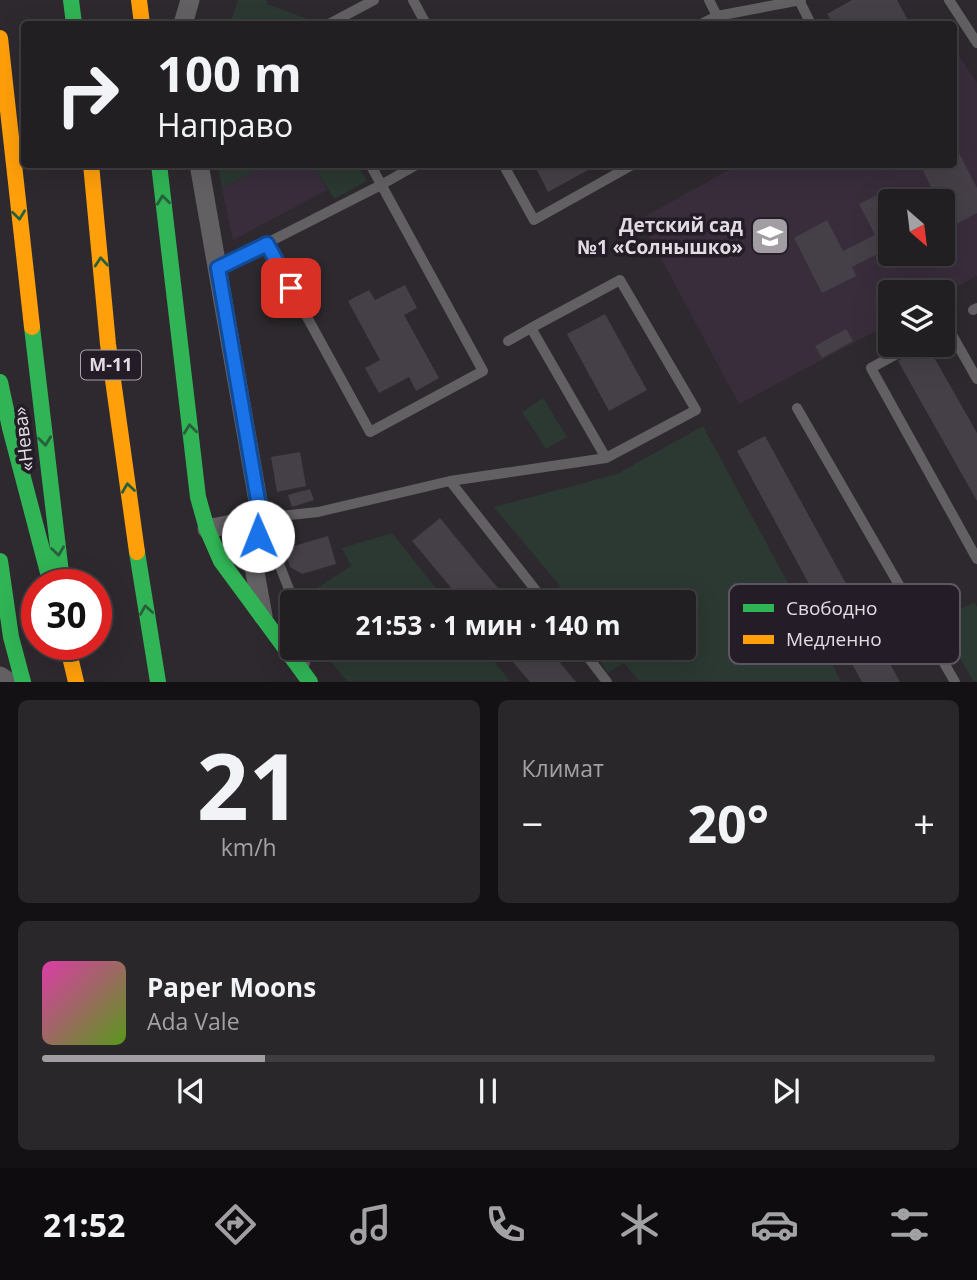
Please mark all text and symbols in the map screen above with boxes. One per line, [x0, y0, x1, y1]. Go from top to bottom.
text: 100 m [157, 40, 302, 106]
icon: right [42, 49, 133, 140]
text: Направо [157, 103, 293, 146]
north arrow [878, 189, 956, 266]
map controls [878, 189, 955, 357]
one-way arrow [155, 194, 170, 206]
one-way arrow [11, 209, 26, 221]
place label: Детский сад №1 «Солнышко» [577, 212, 743, 260]
school or university icon: Детский сад №1 «Солнышко» [749, 215, 791, 257]
one-way arrow [93, 256, 108, 268]
pin [261, 258, 321, 318]
icon: arrive [272, 269, 310, 307]
button: layers [878, 280, 955, 357]
road number: М-11 [81, 351, 141, 380]
street label: «Нева» [6, 405, 40, 473]
one-way arrow [182, 424, 197, 435]
one-way arrow [37, 435, 52, 447]
one-way arrow [120, 482, 135, 493]
position arrow [221, 499, 295, 573]
one-way arrow [51, 546, 66, 557]
speed limit sign: 30 [21, 569, 112, 660]
legend [729, 584, 960, 664]
text: Свободно [786, 595, 877, 621]
one-way arrow [139, 604, 154, 616]
text: 21:53 · 1 мин · 140 m [355, 607, 621, 643]
text: Медленно [786, 626, 882, 652]
text: 21 [197, 723, 301, 847]
text: Климат [522, 752, 604, 784]
text: 20° [687, 787, 769, 858]
text: − [522, 797, 543, 849]
text: + [913, 797, 935, 849]
text: km/h [221, 831, 277, 863]
text: Paper Moons [147, 969, 316, 1005]
text: Ada Vale [147, 1005, 240, 1037]
icon: previous [172, 1072, 210, 1110]
icon: pause [469, 1072, 507, 1110]
icon: next [767, 1072, 805, 1110]
icon: directions [211, 1200, 260, 1249]
icon: music [346, 1200, 395, 1249]
icon: phone [481, 1200, 530, 1249]
icon: climate [615, 1200, 664, 1249]
icon: car [750, 1200, 799, 1249]
icon: filters [885, 1200, 934, 1249]
text: 21:52 [43, 1203, 125, 1246]

